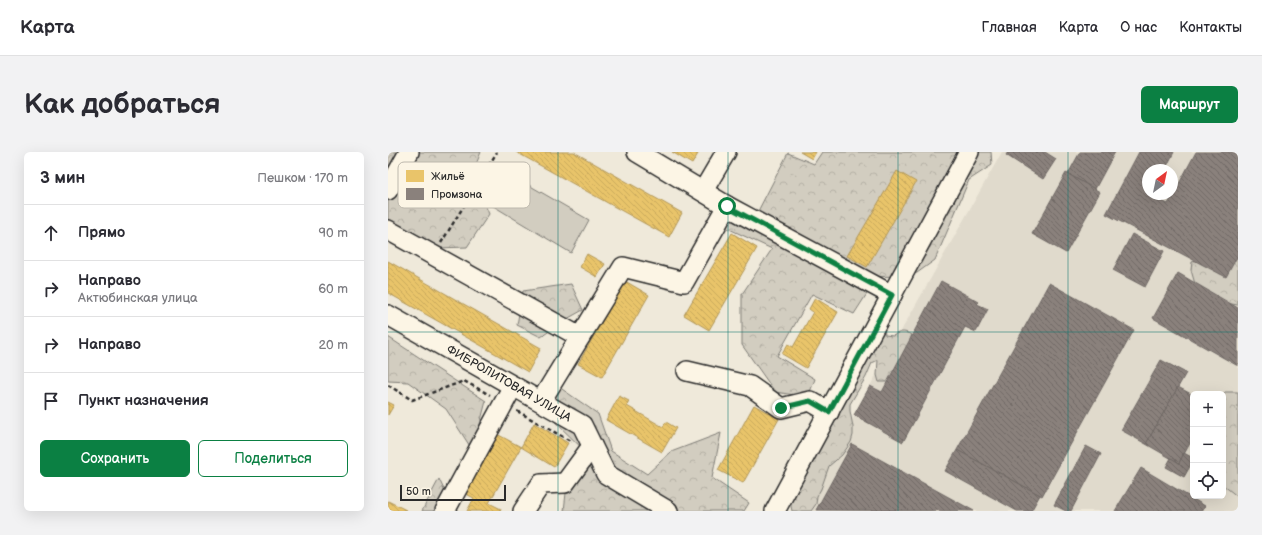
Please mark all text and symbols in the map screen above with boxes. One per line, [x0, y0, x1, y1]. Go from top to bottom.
text: Карта [20, 16, 74, 39]
text: Главная [982, 19, 1037, 36]
text: Карта [1059, 19, 1098, 36]
text: О нас [1120, 19, 1157, 36]
text: Контакты [1179, 19, 1242, 36]
button: Маршрут [1141, 86, 1238, 123]
text: Как добраться [24, 88, 221, 121]
legend [398, 162, 530, 208]
north arrow [1142, 164, 1178, 200]
text: 3 мин [40, 168, 85, 188]
text: Пешком · 170 m [257, 170, 348, 186]
text: Жильё [431, 170, 465, 183]
text: Промзона [431, 188, 483, 201]
route start [718, 197, 736, 215]
icon: ahead [40, 222, 62, 244]
text: Прямо [78, 223, 125, 242]
text: 90 m [319, 225, 348, 241]
text: Направо [78, 271, 141, 290]
icon: right [40, 278, 62, 300]
text: 60 m [318, 281, 348, 297]
text: Актюбинская улица [78, 290, 198, 306]
icon: right [40, 334, 62, 356]
text: Направо [78, 335, 141, 354]
text: 20 m [318, 337, 348, 353]
street label: ФИБРОЛИТОВАЯ УЛИЦА [444, 342, 574, 426]
icon: arrive [40, 390, 62, 412]
text: Пункт назначения [78, 391, 209, 410]
map controls [1190, 391, 1226, 499]
button: + [1190, 391, 1226, 427]
route end [772, 399, 790, 417]
button: − [1190, 427, 1226, 463]
button: Сохранить [40, 440, 190, 477]
button: Поделиться [198, 440, 348, 477]
button: locate [1190, 463, 1226, 499]
scale bar [400, 483, 506, 502]
text: 50 m [406, 485, 431, 498]

